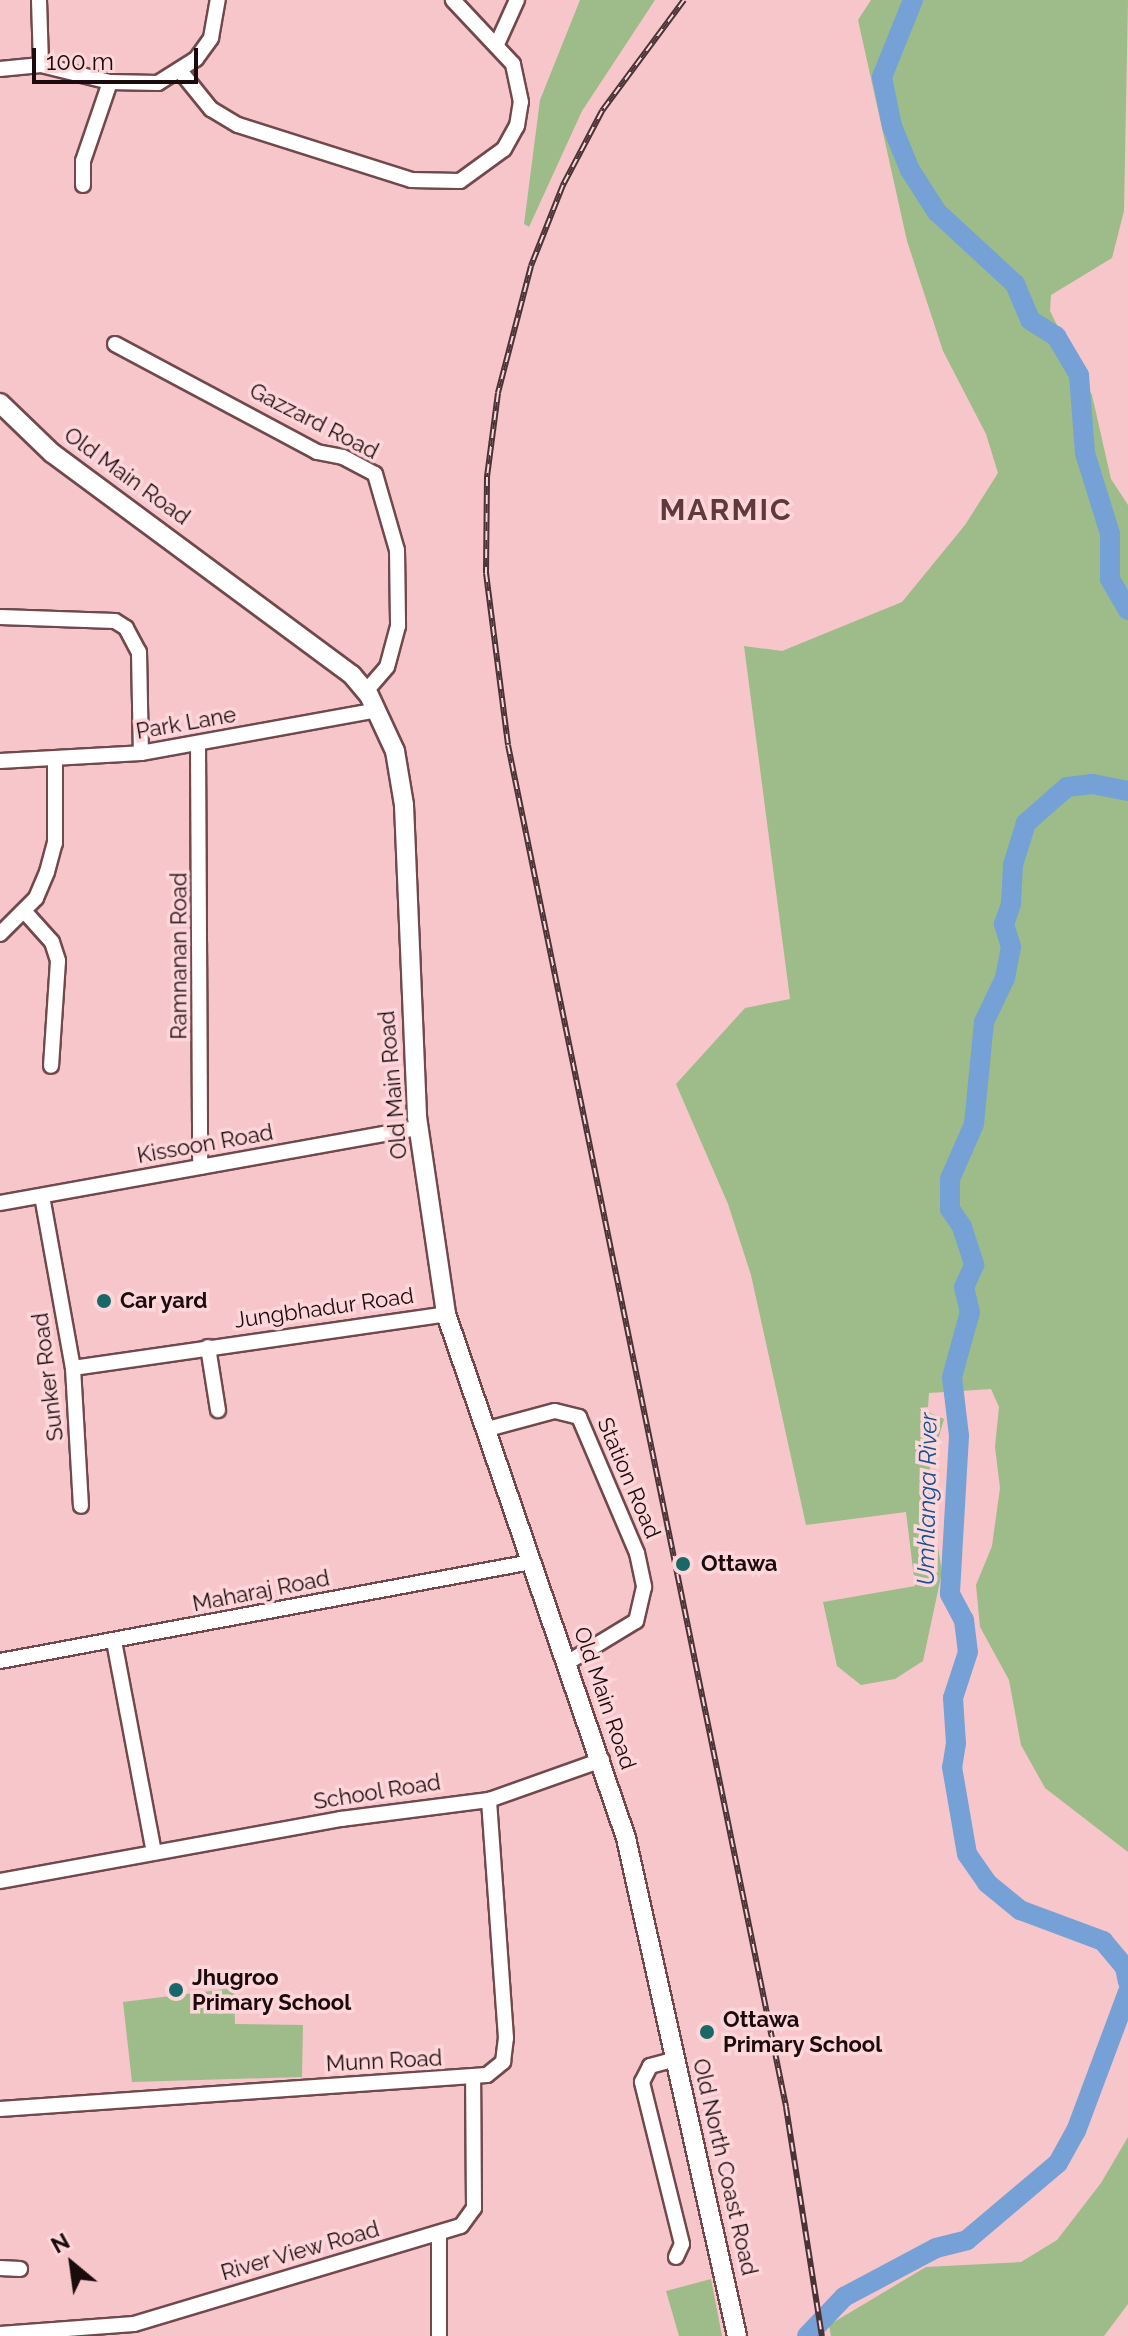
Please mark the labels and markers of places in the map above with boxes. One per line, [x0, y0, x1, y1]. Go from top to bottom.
place label: Car yard [120, 1288, 209, 1314]
marker: Car yard [95, 1292, 113, 1310]
place label: Ottawa [701, 1551, 777, 1577]
marker: Ottawa [672, 1553, 694, 1575]
place label: Jhugroo Primary School [192, 1964, 352, 2016]
marker: Jhugroo Primary School [167, 1981, 185, 1999]
place label: Ottawa Primary School [723, 2006, 883, 2058]
marker: Ottawa Primary School [698, 2023, 716, 2041]

